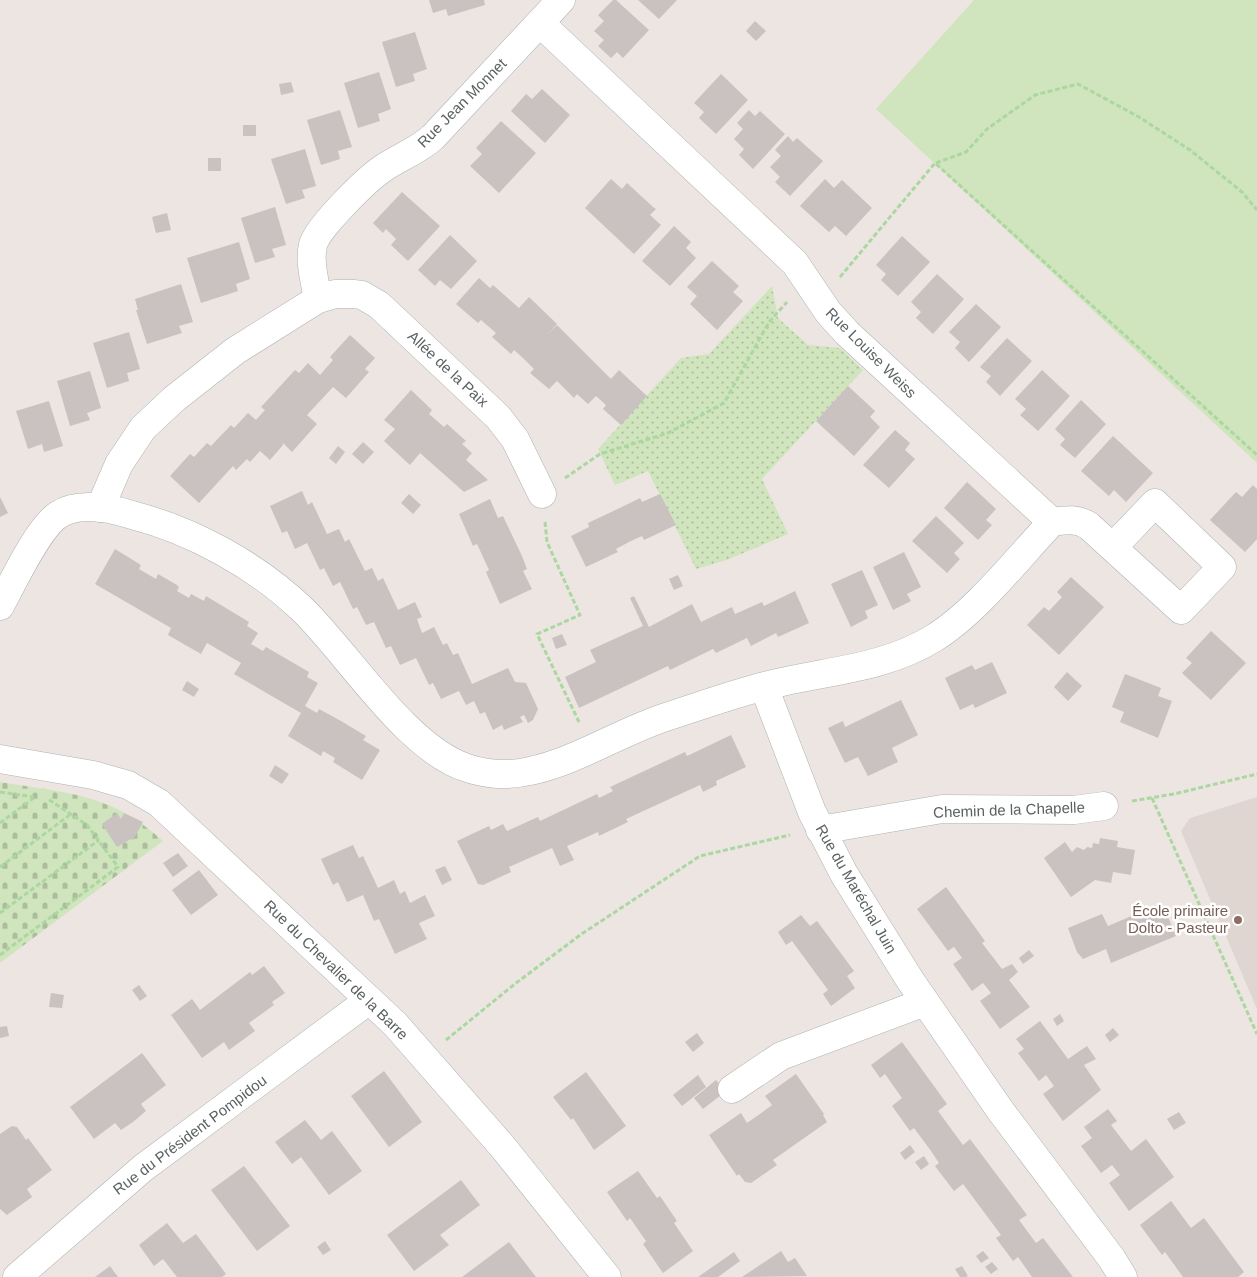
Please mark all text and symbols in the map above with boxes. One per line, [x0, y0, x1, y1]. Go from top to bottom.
street label: Rue Jean Monnet [414, 54, 510, 151]
street label: Rue Louise Weiss [823, 304, 920, 401]
street label: Allée de la Paix [405, 327, 492, 410]
street label: Chemin de la Chapelle [933, 798, 1085, 821]
street label: Rue du Maréchal Juin [813, 821, 900, 956]
street label: Rue du Chevalier de la Barre [261, 896, 412, 1043]
place label: École primaire Dolto - Pasteur [1128, 902, 1228, 936]
marker: École primaire Dolto - Pasteur [1232, 914, 1244, 926]
street label: Rue du Président Pompidou [110, 1071, 270, 1198]

